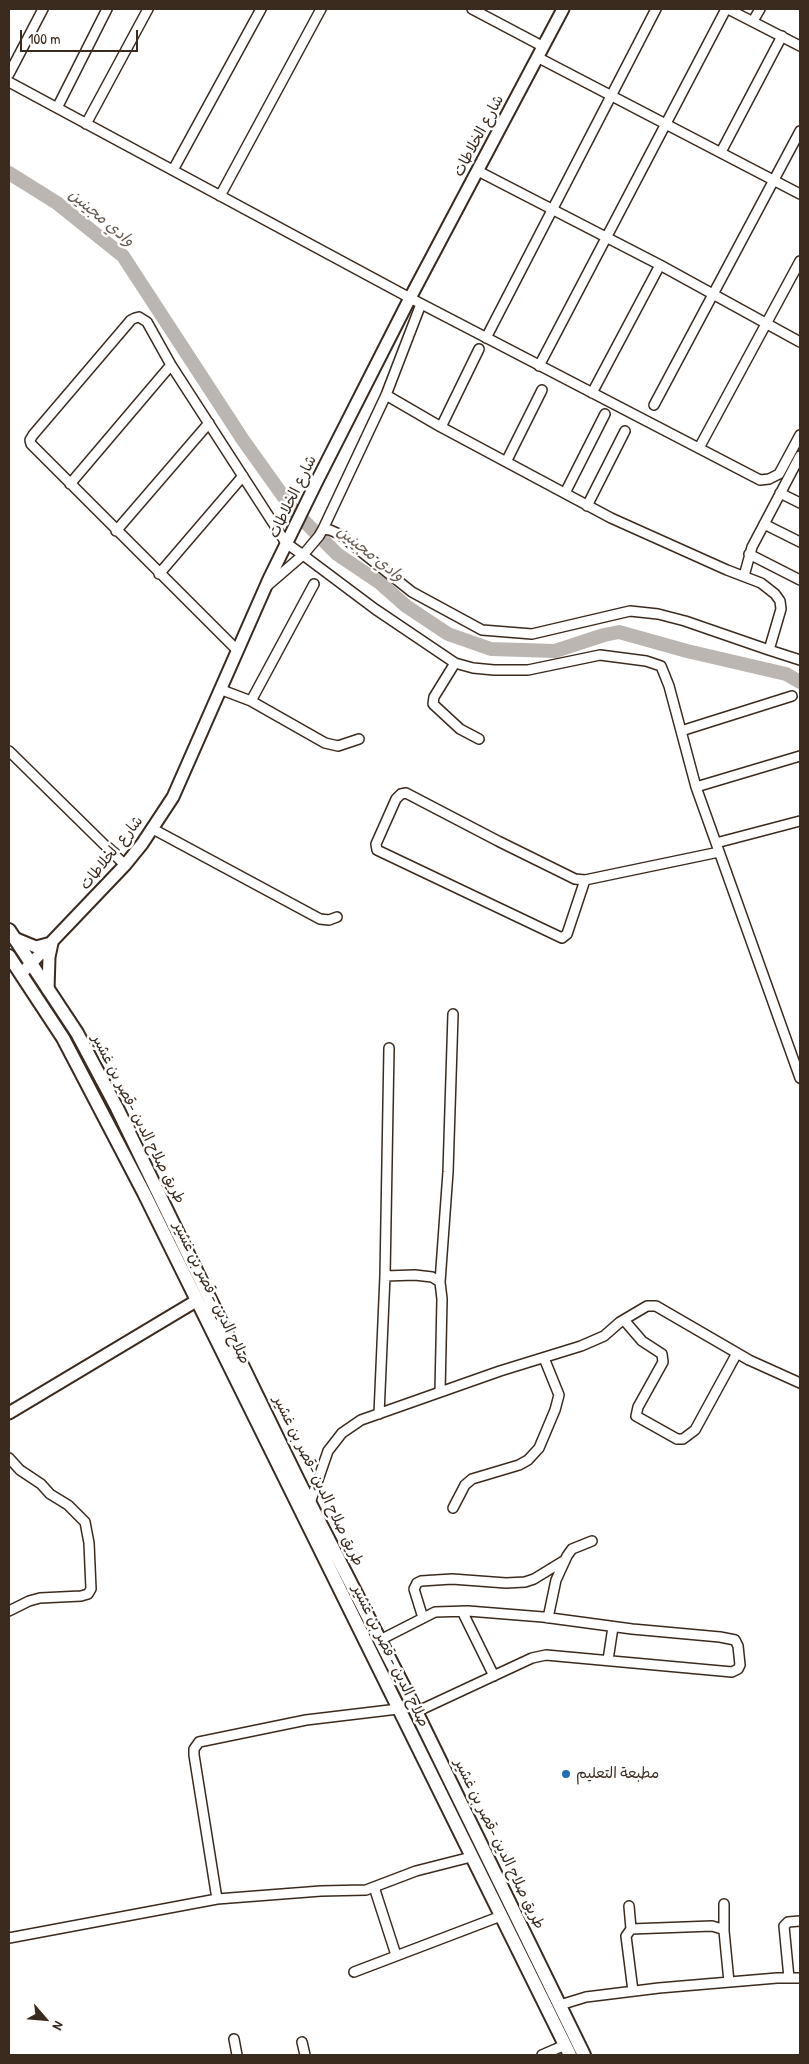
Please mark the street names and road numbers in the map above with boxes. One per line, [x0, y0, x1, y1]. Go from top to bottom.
street label: شارع الخلاطات [450, 92, 508, 180]
street label: شارع الخلاطات [265, 453, 321, 541]
street label: شارع الخلاطات [77, 812, 147, 894]
street label: طريق صلاح الدين -قصر بن غشير [87, 1031, 189, 1207]
street label: صلاح الدين - قصر بن غشير [169, 1219, 253, 1367]
street label: طريق صلاح الدين -قصر بن غشير [269, 1393, 367, 1569]
street label: صلاح الدين - قصر بن غشير [348, 1582, 432, 1730]
street label: طريق صلاح الدين -قصر بن غشير [450, 1756, 548, 1932]

